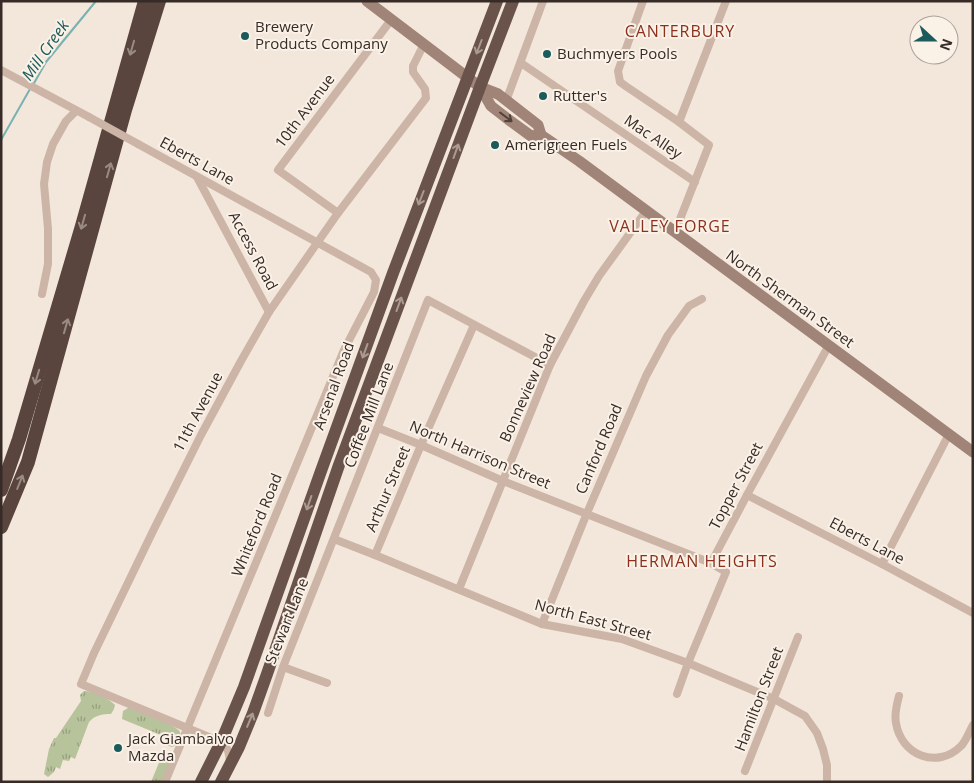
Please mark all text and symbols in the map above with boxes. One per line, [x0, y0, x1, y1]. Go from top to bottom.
water label: Mill Creek [16, 14, 75, 85]
north arrow [909, 15, 959, 65]
place label: Brewery Products Company [255, 16, 388, 53]
district label: CANTERBURY [625, 20, 735, 42]
marker: Brewery Products Company [239, 30, 251, 42]
text: N [936, 36, 958, 54]
one-way arrow [474, 39, 483, 54]
one-way arrow [126, 40, 136, 56]
place label: Buchmyers Pools [557, 43, 677, 63]
marker: Buchmyers Pools [541, 48, 553, 60]
street label: 10th Avenue [270, 69, 339, 151]
place label: Rutter's [553, 85, 607, 105]
marker: Rutter's [537, 90, 549, 102]
street label: Mac Alley [621, 109, 687, 163]
one-way arrow [499, 112, 512, 123]
street label: Eberts Lane [157, 131, 238, 189]
place label: Amerigreen Fuels [505, 134, 627, 154]
marker: Amerigreen Fuels [489, 139, 501, 151]
one-way arrow [452, 144, 461, 160]
one-way arrow [105, 162, 114, 178]
one-way arrow [416, 190, 425, 206]
street label: Access Road [225, 208, 283, 293]
one-way arrow [78, 213, 88, 229]
district label: VALLEY FORGE [609, 215, 731, 237]
street label: North Sherman Street [722, 245, 859, 352]
one-way arrow [395, 297, 404, 312]
one-way arrow [61, 319, 71, 335]
street label: Bonneview Road [494, 330, 560, 445]
street label: Arsenal Road [308, 339, 358, 432]
one-way arrow [360, 342, 369, 358]
street label: Coffee Mill Lane [339, 359, 397, 470]
street label: 11th Avenue [168, 368, 227, 455]
one-way arrow [32, 369, 42, 385]
street label: Canford Road [570, 400, 626, 497]
street label: North Harrison Street [407, 415, 554, 493]
street label: Topper Street [704, 438, 766, 533]
street label: Arthur Street [360, 443, 414, 535]
street label: Whiteford Road [226, 470, 286, 579]
one-way arrow [15, 475, 25, 490]
one-way arrow [304, 495, 313, 511]
street label: Eberts Lane [826, 512, 908, 568]
district label: HERMAN HEIGHTS [626, 550, 778, 572]
street label: Stewart Lane [260, 575, 312, 667]
street label: North East Street [533, 594, 654, 644]
street label: Hamilton Street [729, 644, 787, 754]
one-way arrow [245, 713, 255, 728]
place label: Jack Giambalvo Mazda [126, 728, 234, 765]
marker: Jack Giambalvo Mazda [112, 742, 124, 754]

